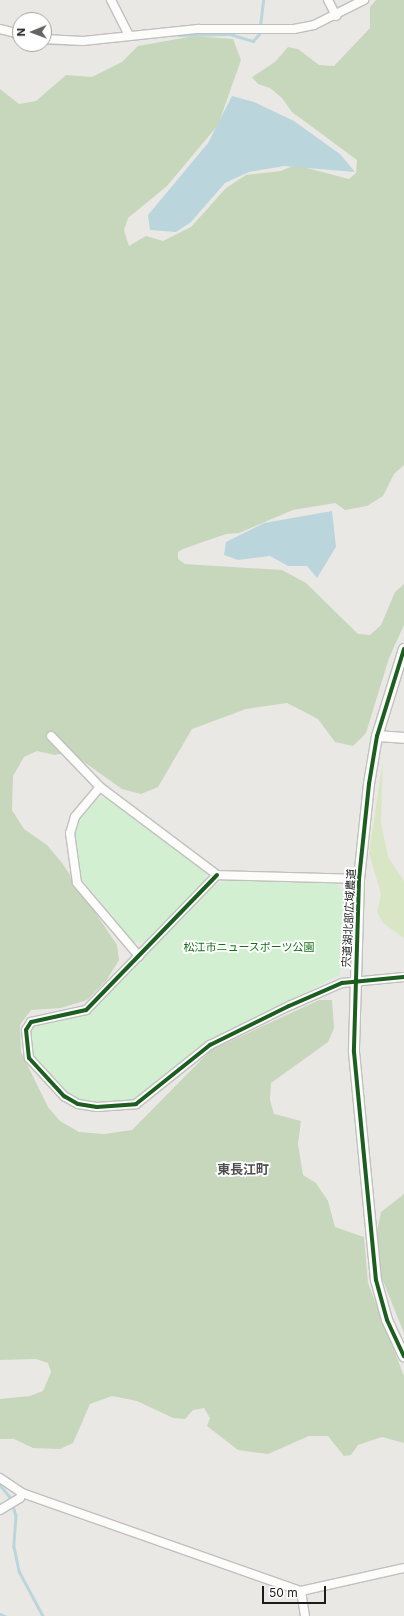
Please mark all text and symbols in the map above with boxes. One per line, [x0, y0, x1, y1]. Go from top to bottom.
north arrow [12, 12, 52, 52]
text: N [14, 28, 28, 37]
street label: 宍道湖北部広域農道 [340, 868, 358, 968]
park label: 松江市ニュースポーツ公園 [183, 940, 315, 954]
district label: 東長江町 [217, 1161, 269, 1177]
scale bar [264, 1578, 328, 1604]
text: 50 m [269, 1585, 298, 1600]

